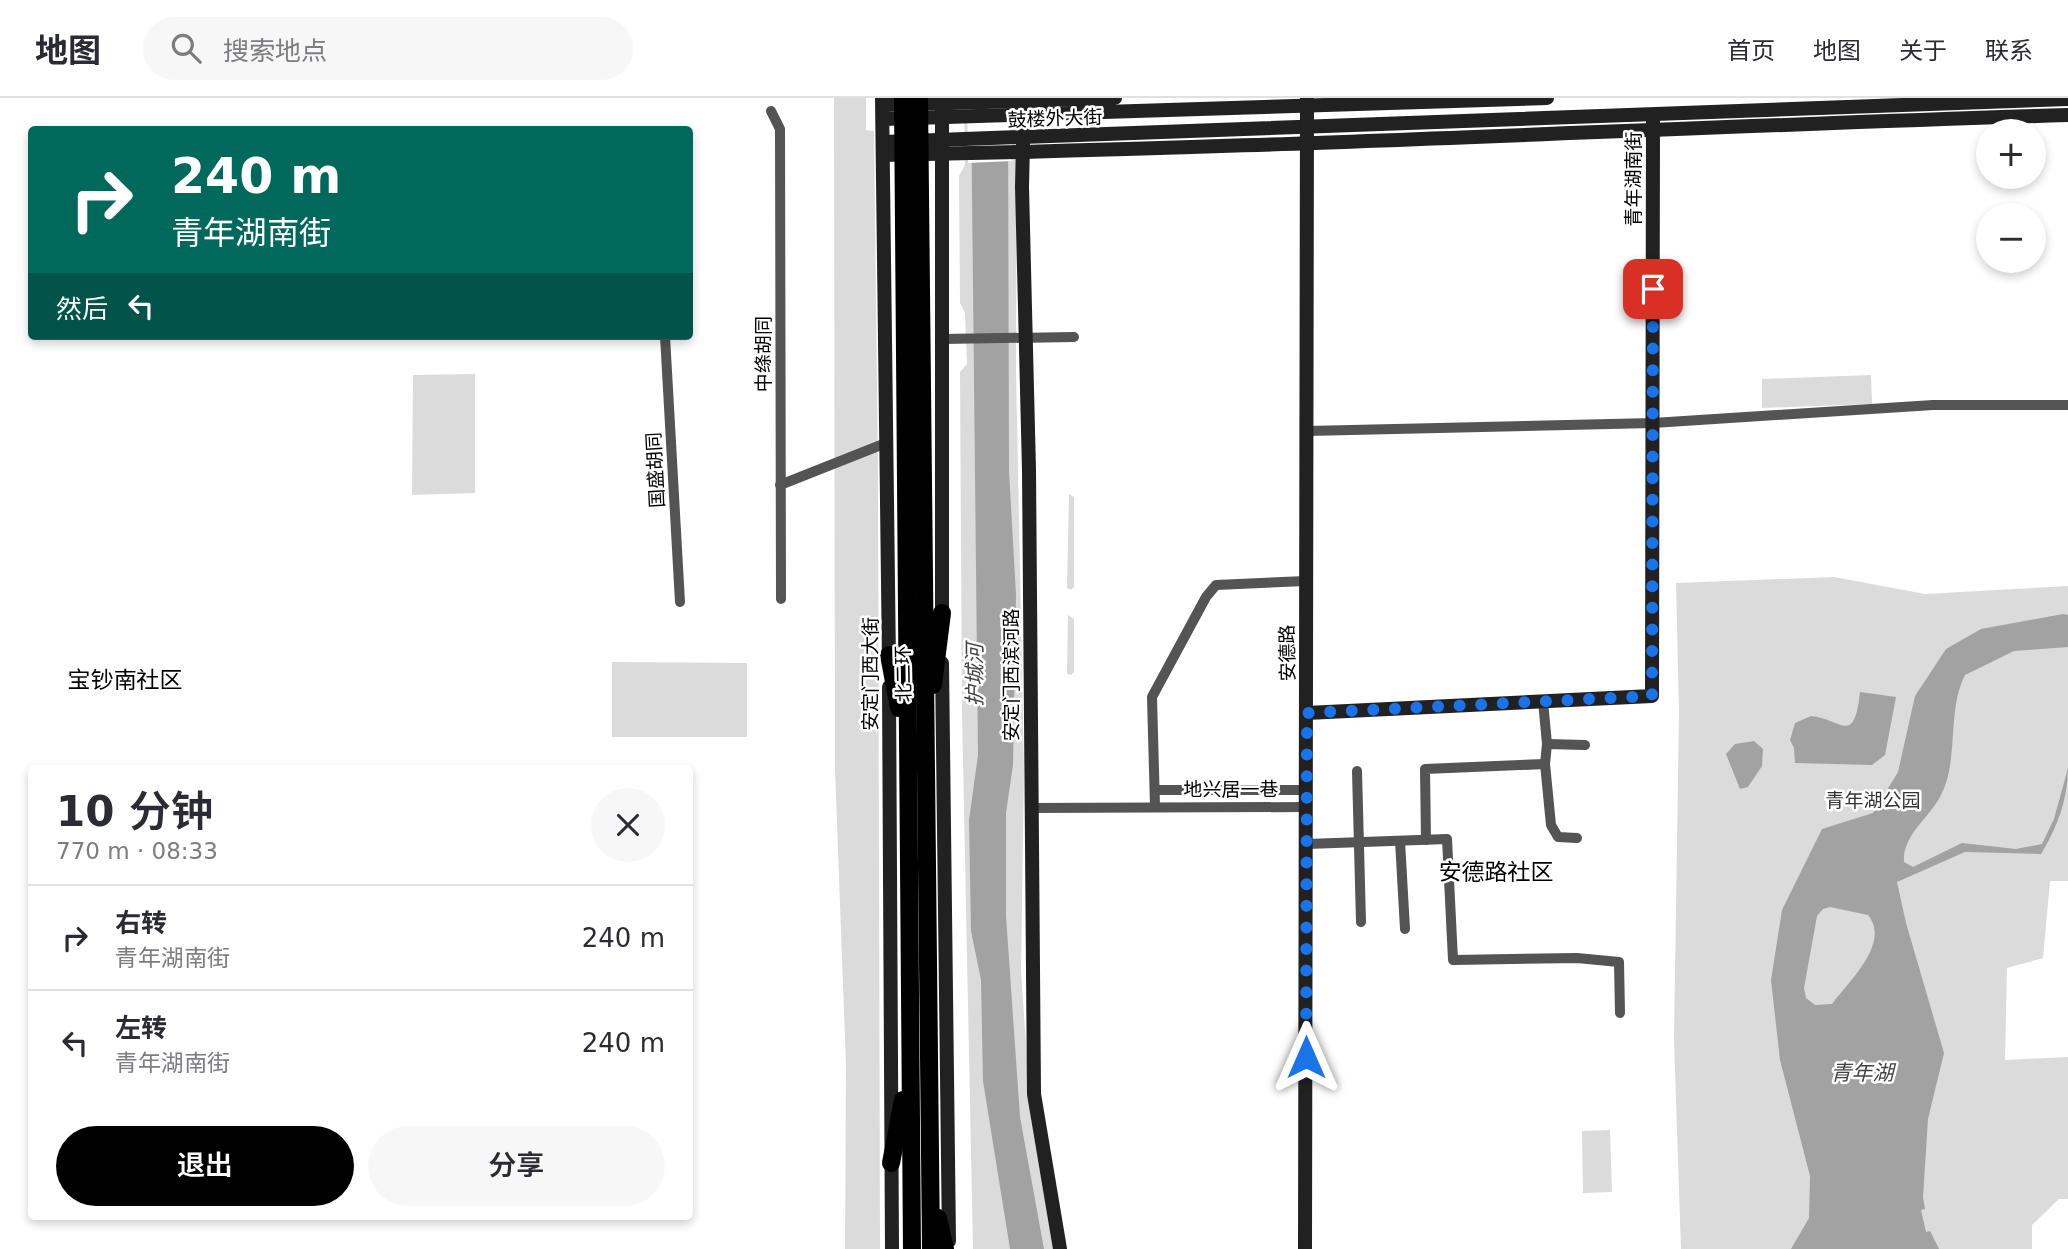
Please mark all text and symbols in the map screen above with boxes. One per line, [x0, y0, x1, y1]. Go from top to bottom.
search box [143, 17, 633, 80]
icon: search [167, 29, 205, 67]
text: 地图 [35, 31, 101, 70]
text: 搜索地点 [223, 36, 327, 66]
text: 首页 [1727, 37, 1775, 65]
text: 地图 [1813, 37, 1861, 65]
text: 关于 [1899, 37, 1947, 65]
text: 联系 [1985, 37, 2033, 65]
street label: 鼓楼外大街 [1007, 105, 1103, 131]
map controls [1976, 119, 2046, 273]
button: + [1976, 119, 2046, 189]
street label: 青年湖南街 [1622, 131, 1644, 227]
text: 240 m [171, 148, 341, 205]
icon: right [56, 154, 147, 245]
button: − [1976, 203, 2046, 273]
text: 青年湖南街 [171, 214, 331, 252]
pin [1623, 259, 1683, 319]
icon: arrive [1634, 270, 1672, 308]
icon: left [122, 287, 160, 325]
text: 然后 [56, 294, 108, 324]
street label: 中绦胡同 [752, 316, 774, 392]
street label: 国盛胡同 [642, 431, 668, 509]
street label: 安定门西滨河路 [1000, 608, 1022, 742]
street label: 安定门西大街 [859, 617, 881, 731]
street label: 安德路 [1276, 624, 1298, 682]
water label: 护城河 [963, 640, 987, 707]
street label: 北二环 [892, 645, 914, 703]
district label: 宝钞南社区 [68, 667, 183, 693]
street label: 地兴居一巷 [1183, 778, 1279, 800]
text: 10 分钟 [56, 787, 213, 836]
button: close [591, 788, 665, 862]
park label: 青年湖公园 [1825, 789, 1921, 811]
text: 770 m · 08:33 [56, 838, 218, 864]
district label: 安德路社区 [1439, 859, 1554, 885]
text: 右转 [115, 908, 167, 938]
icon: right [56, 919, 94, 957]
text: 240 m [582, 923, 665, 953]
text: 青年湖南街 [115, 945, 230, 971]
text: 左转 [115, 1013, 167, 1043]
position arrow [1269, 1020, 1343, 1094]
icon: left [56, 1024, 94, 1062]
text: 240 m [582, 1028, 665, 1058]
text: 青年湖南街 [115, 1050, 230, 1076]
water label: 青年湖 [1831, 1061, 1896, 1085]
button: 退出 [56, 1126, 354, 1206]
button: 分享 [368, 1126, 665, 1206]

